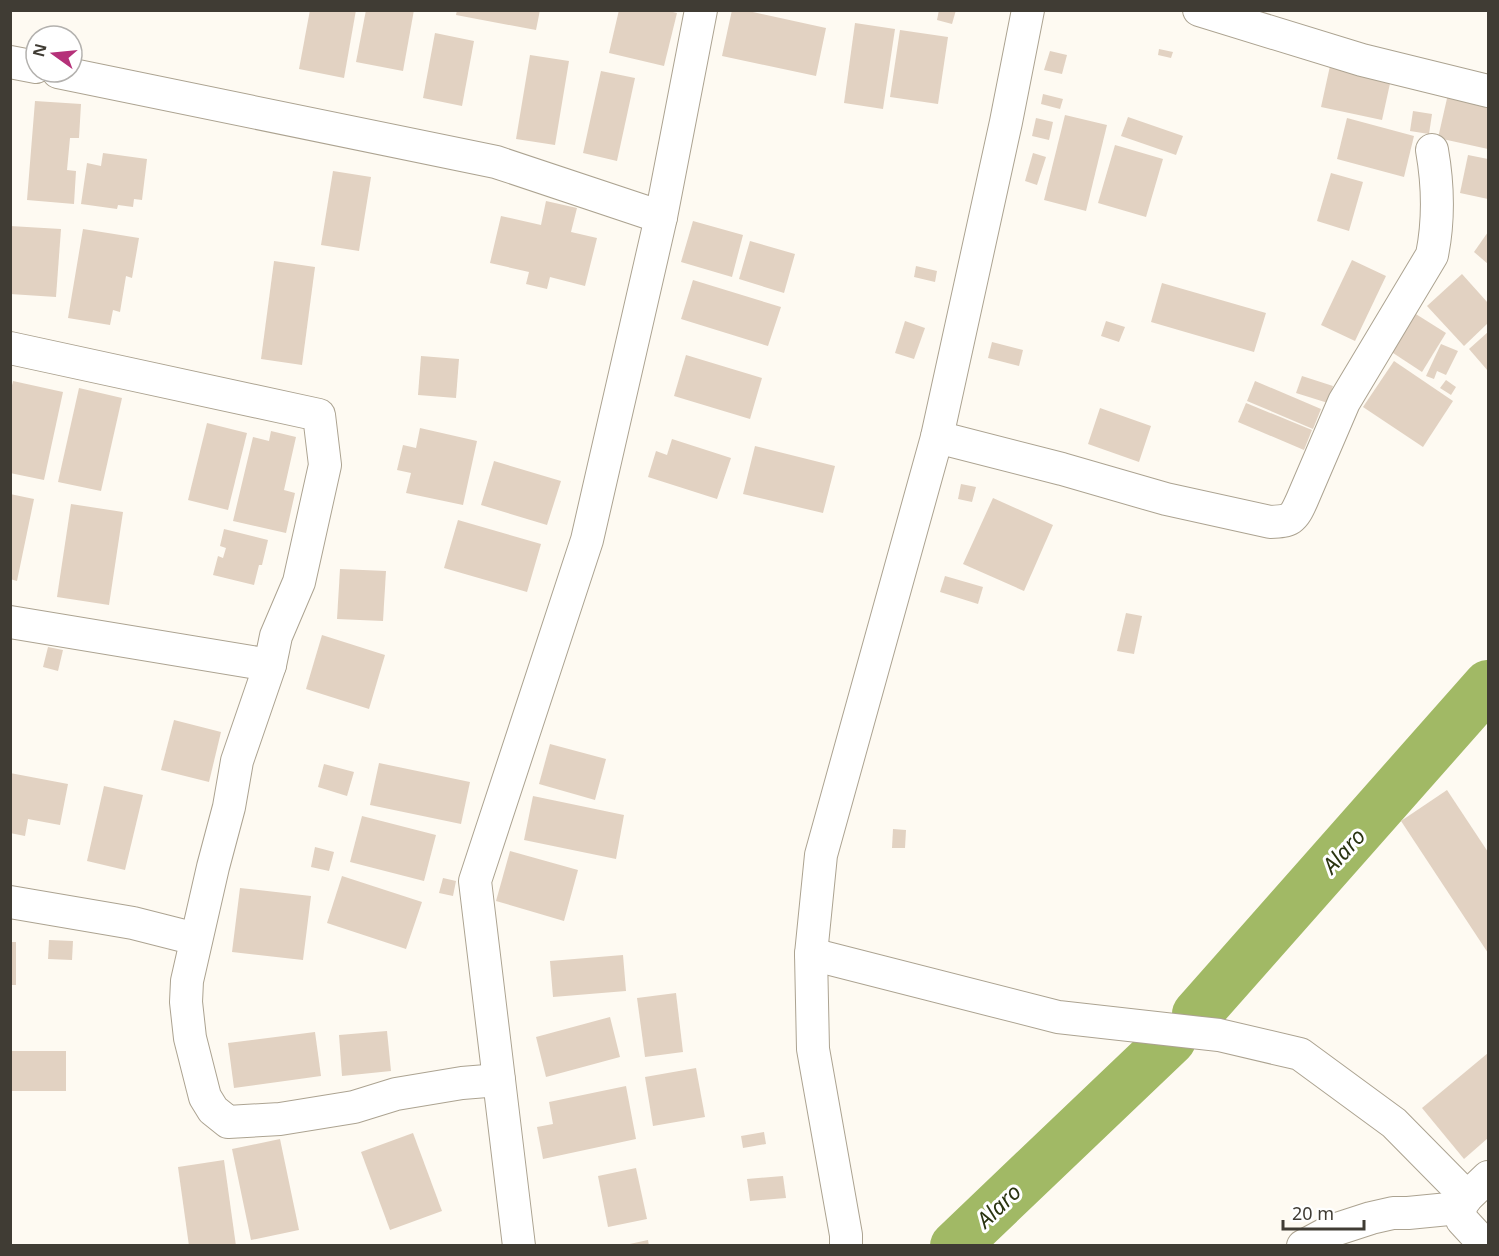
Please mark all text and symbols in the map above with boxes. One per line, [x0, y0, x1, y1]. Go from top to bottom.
north arrow [24, 24, 84, 84]
text: N [27, 41, 52, 59]
water label: Alaro [1313, 821, 1371, 881]
water label: Alaro [968, 1176, 1027, 1235]
scale bar [1283, 1193, 1364, 1231]
text: 20 m [1292, 1201, 1334, 1225]

